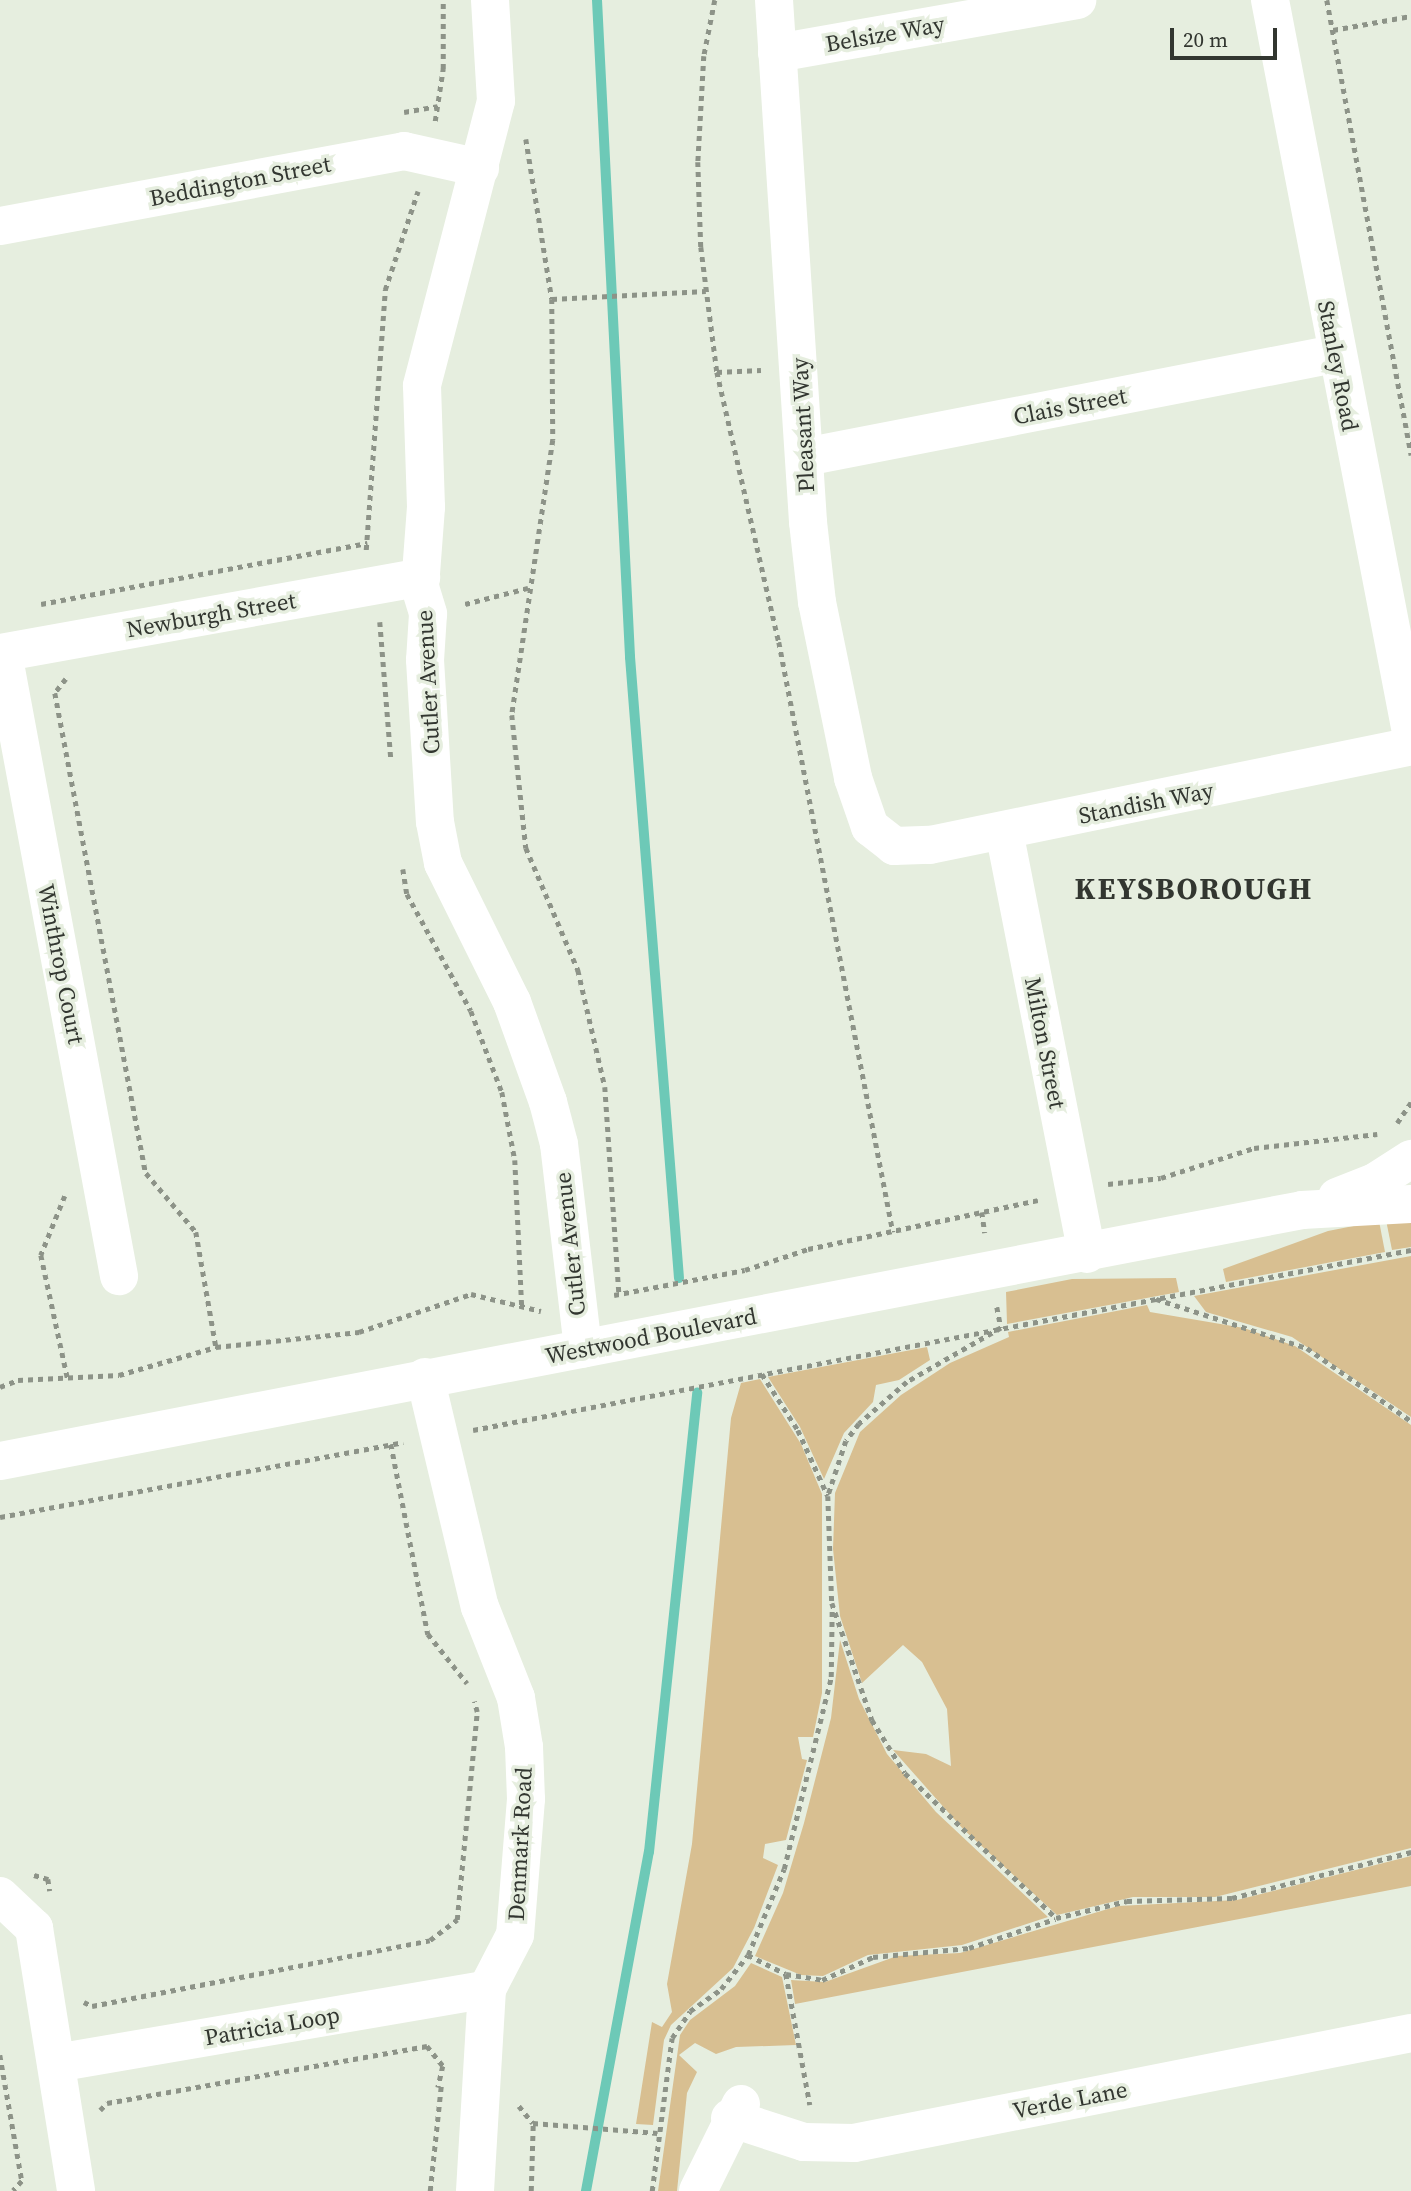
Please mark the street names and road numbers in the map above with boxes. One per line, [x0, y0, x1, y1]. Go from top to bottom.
street label: Belsize Way [823, 10, 947, 58]
street label: Beddington Street [147, 150, 333, 212]
street label: Stanley Road [1312, 299, 1364, 433]
street label: Pleasant Way [786, 357, 820, 493]
street label: Clais Street [1011, 382, 1129, 430]
street label: Newburgh Street [124, 587, 298, 643]
street label: Cutler Avenue [410, 609, 446, 755]
street label: Standish Way [1076, 776, 1216, 830]
street label: Winthrop Court [32, 882, 90, 1046]
street label: Milton Street [1019, 975, 1071, 1111]
street label: Cutler Avenue [549, 1171, 591, 1317]
street label: Westwood Boulevard [543, 1302, 759, 1370]
street label: Denmark Road [502, 1766, 538, 1922]
street label: Patricia Loop [202, 2001, 342, 2051]
street label: Verde Lane [1010, 2075, 1130, 2125]

